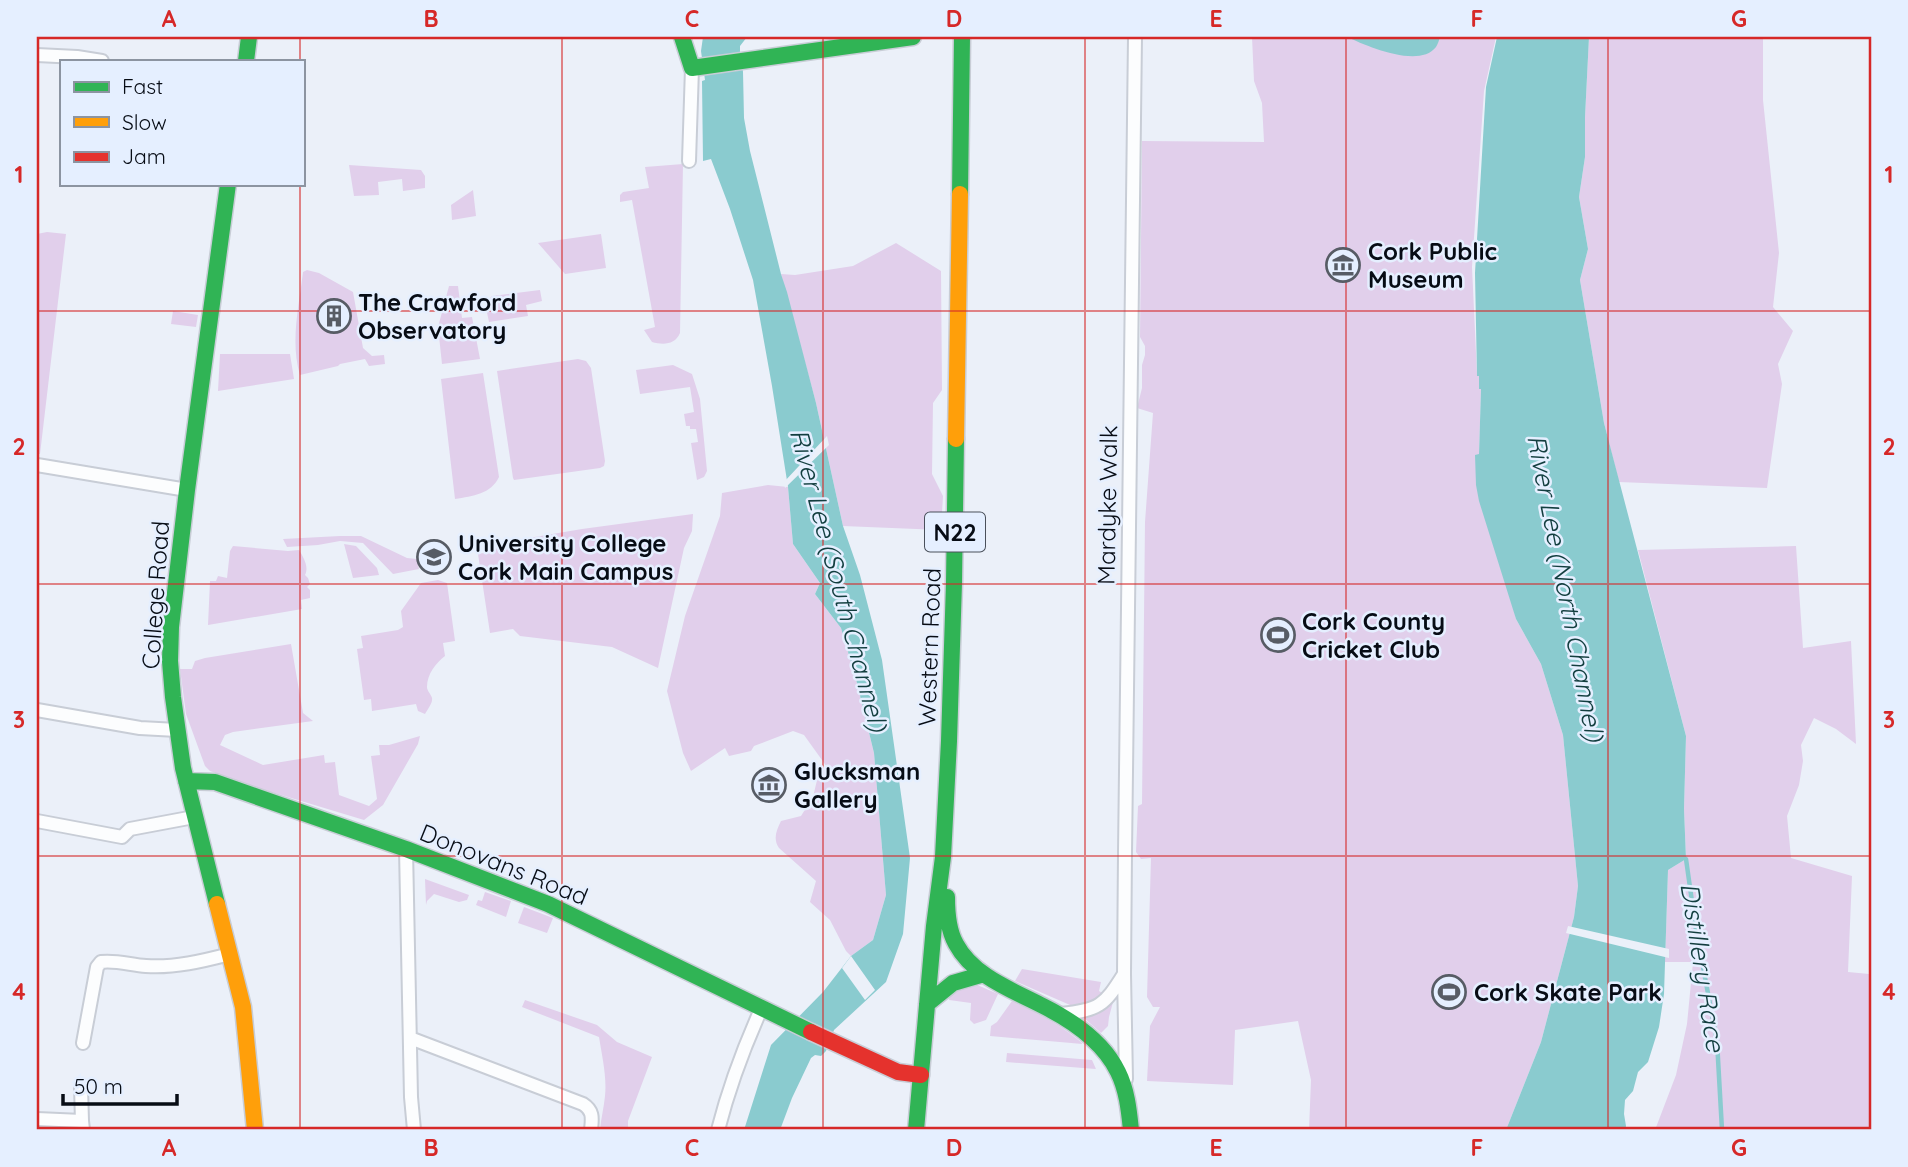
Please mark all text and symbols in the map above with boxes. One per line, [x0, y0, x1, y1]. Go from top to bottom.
text: A [162, 4, 177, 33]
text: B [423, 4, 439, 33]
text: C [685, 4, 699, 33]
text: D [946, 4, 962, 33]
text: E [1209, 4, 1223, 33]
text: F [1471, 4, 1483, 33]
text: G [1731, 4, 1747, 33]
legend [60, 60, 304, 186]
text: Fast [122, 73, 163, 99]
text: Slow [122, 109, 167, 135]
text: Jam [122, 143, 166, 169]
text: 1 [15, 160, 23, 189]
text: 1 [1885, 160, 1893, 189]
place label: Cork Public Museum [1368, 236, 1497, 294]
museum icon: Cork Public Museum [1324, 246, 1362, 284]
place label: The Crawford Observatory [358, 287, 516, 345]
building icon: The Crawford Observatory [315, 297, 353, 335]
water label: River Lee (South Channel) [783, 425, 896, 736]
street label: Mardyke Walk [1091, 425, 1123, 585]
text: 2 [12, 432, 26, 461]
water label: River Lee (North Channel) [1520, 432, 1612, 745]
text: 2 [1882, 432, 1896, 461]
road number: N22 [925, 512, 985, 552]
street label: College Road [135, 520, 175, 670]
place label: University College Cork Main Campus [458, 528, 673, 586]
school or university icon: University College Cork Main Campus [415, 538, 453, 576]
street label: Western Road [911, 567, 947, 727]
place label: Cork County Cricket Club [1302, 606, 1445, 664]
sports icon: Cork County Cricket Club [1259, 616, 1297, 654]
text: 3 [13, 705, 25, 734]
text: 3 [1883, 705, 1895, 734]
place label: Glucksman Gallery [794, 756, 920, 814]
museum icon: Glucksman Gallery [750, 766, 788, 804]
street label: Donovans Road [416, 817, 592, 911]
water label: Distillery Race [1673, 880, 1733, 1055]
sports icon: Cork Skate Park [1430, 973, 1468, 1011]
text: 4 [12, 977, 26, 1006]
place label: Cork Skate Park [1474, 977, 1662, 1007]
text: 4 [1882, 977, 1896, 1006]
scale bar [63, 1062, 177, 1106]
text: 50 m [74, 1073, 123, 1099]
text: A [162, 1133, 177, 1162]
text: B [423, 1133, 439, 1162]
text: C [685, 1133, 699, 1162]
text: D [946, 1133, 962, 1162]
text: E [1209, 1133, 1223, 1162]
text: F [1471, 1133, 1483, 1162]
text: G [1731, 1133, 1747, 1162]

